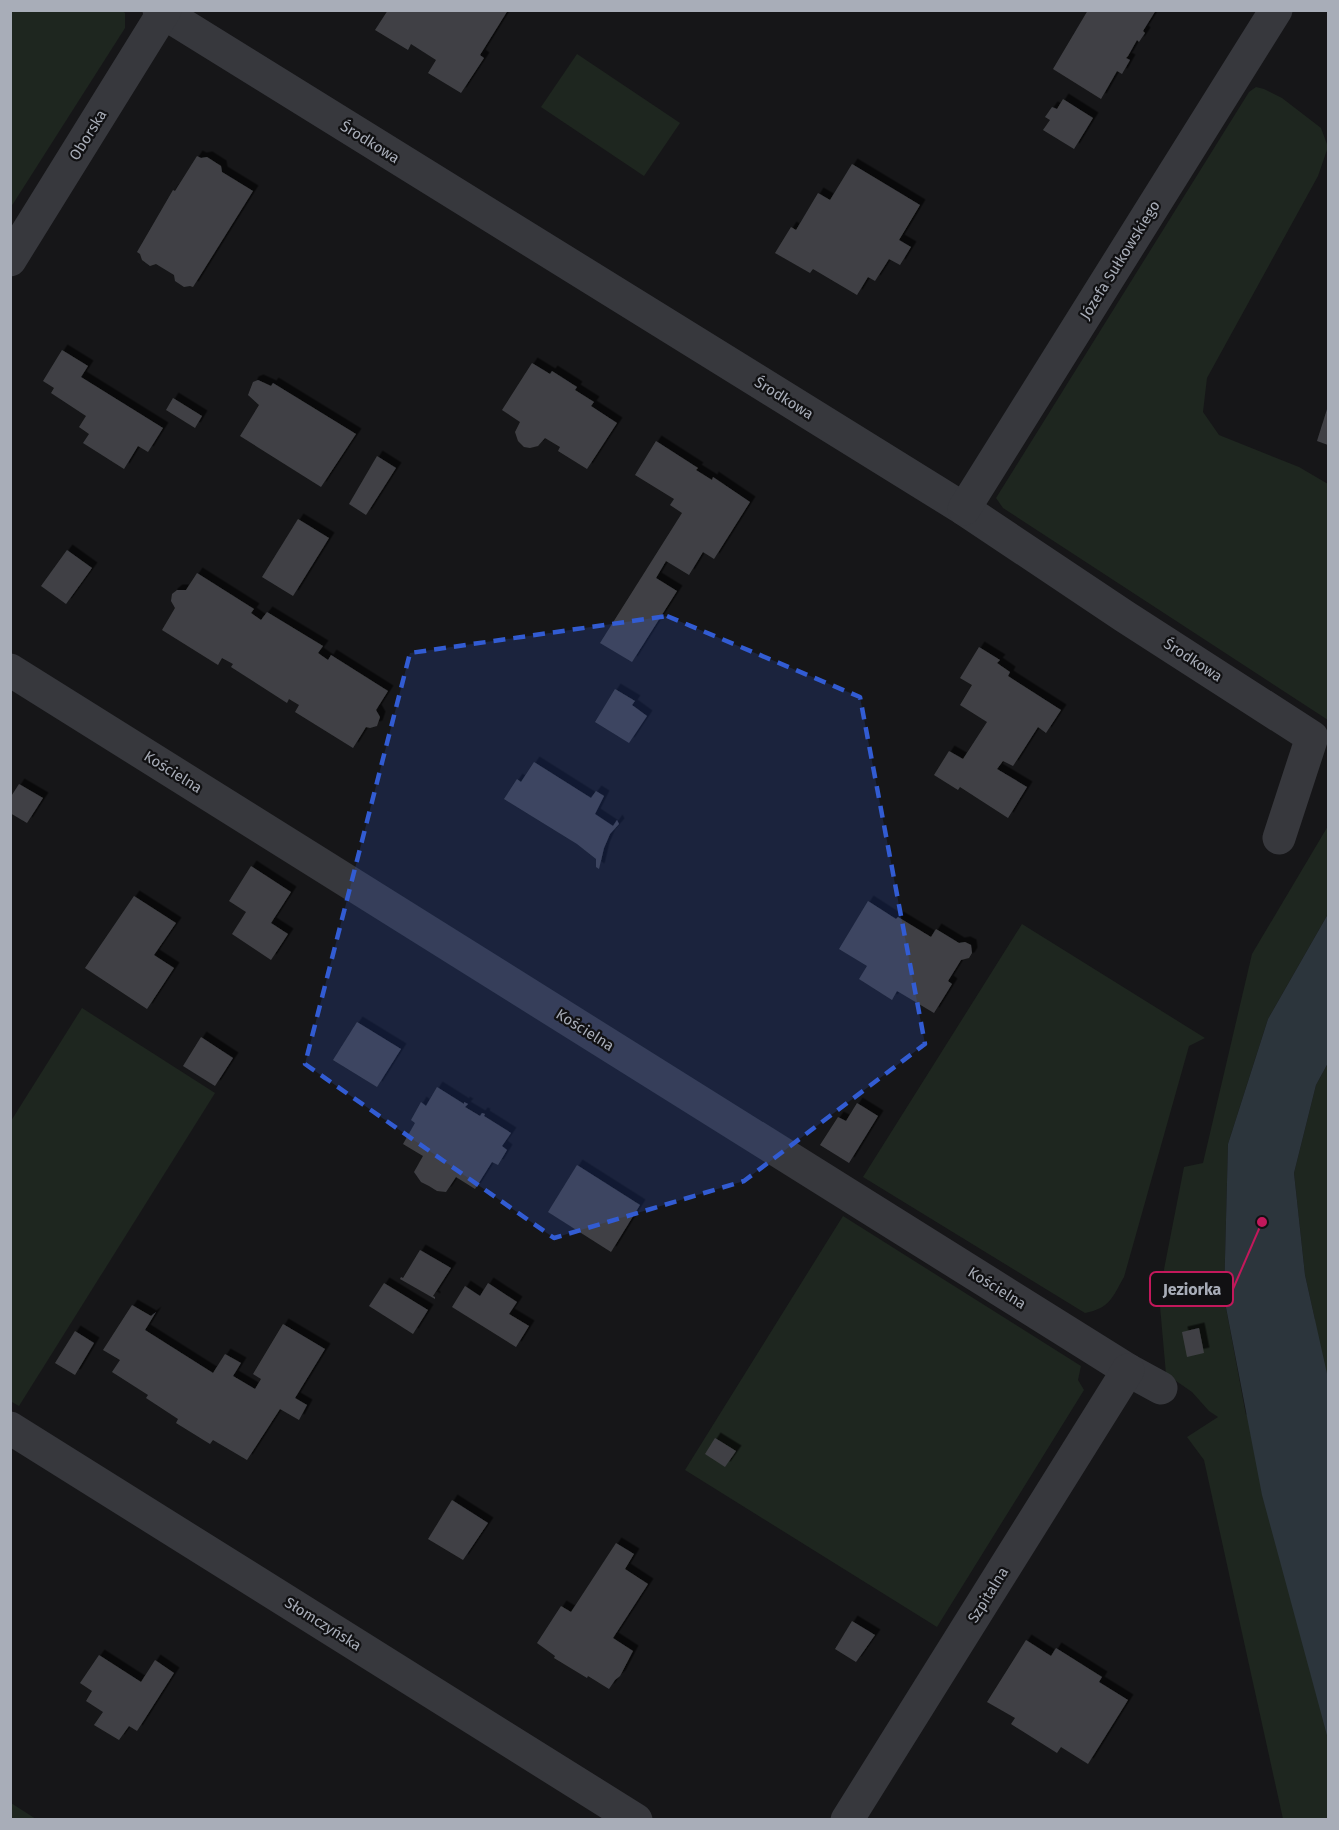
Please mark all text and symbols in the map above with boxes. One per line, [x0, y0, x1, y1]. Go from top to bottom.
street label: Oborska [65, 106, 111, 164]
street label: Środkowa [337, 117, 403, 167]
street label: Józefa Sułkowskiego [1076, 197, 1164, 323]
street label: Środkowa [751, 373, 817, 423]
street label: Środkowa [1160, 634, 1226, 686]
street label: Kościelna [141, 747, 205, 797]
street label: Kościelna [553, 1005, 617, 1055]
street label: Kościelna [965, 1263, 1029, 1313]
callout: Jeziorka [1150, 1272, 1233, 1306]
text: Jeziorka [1162, 1280, 1222, 1299]
street label: Szpitalna [964, 1564, 1012, 1626]
street label: Słomczyńska [281, 1593, 365, 1655]

